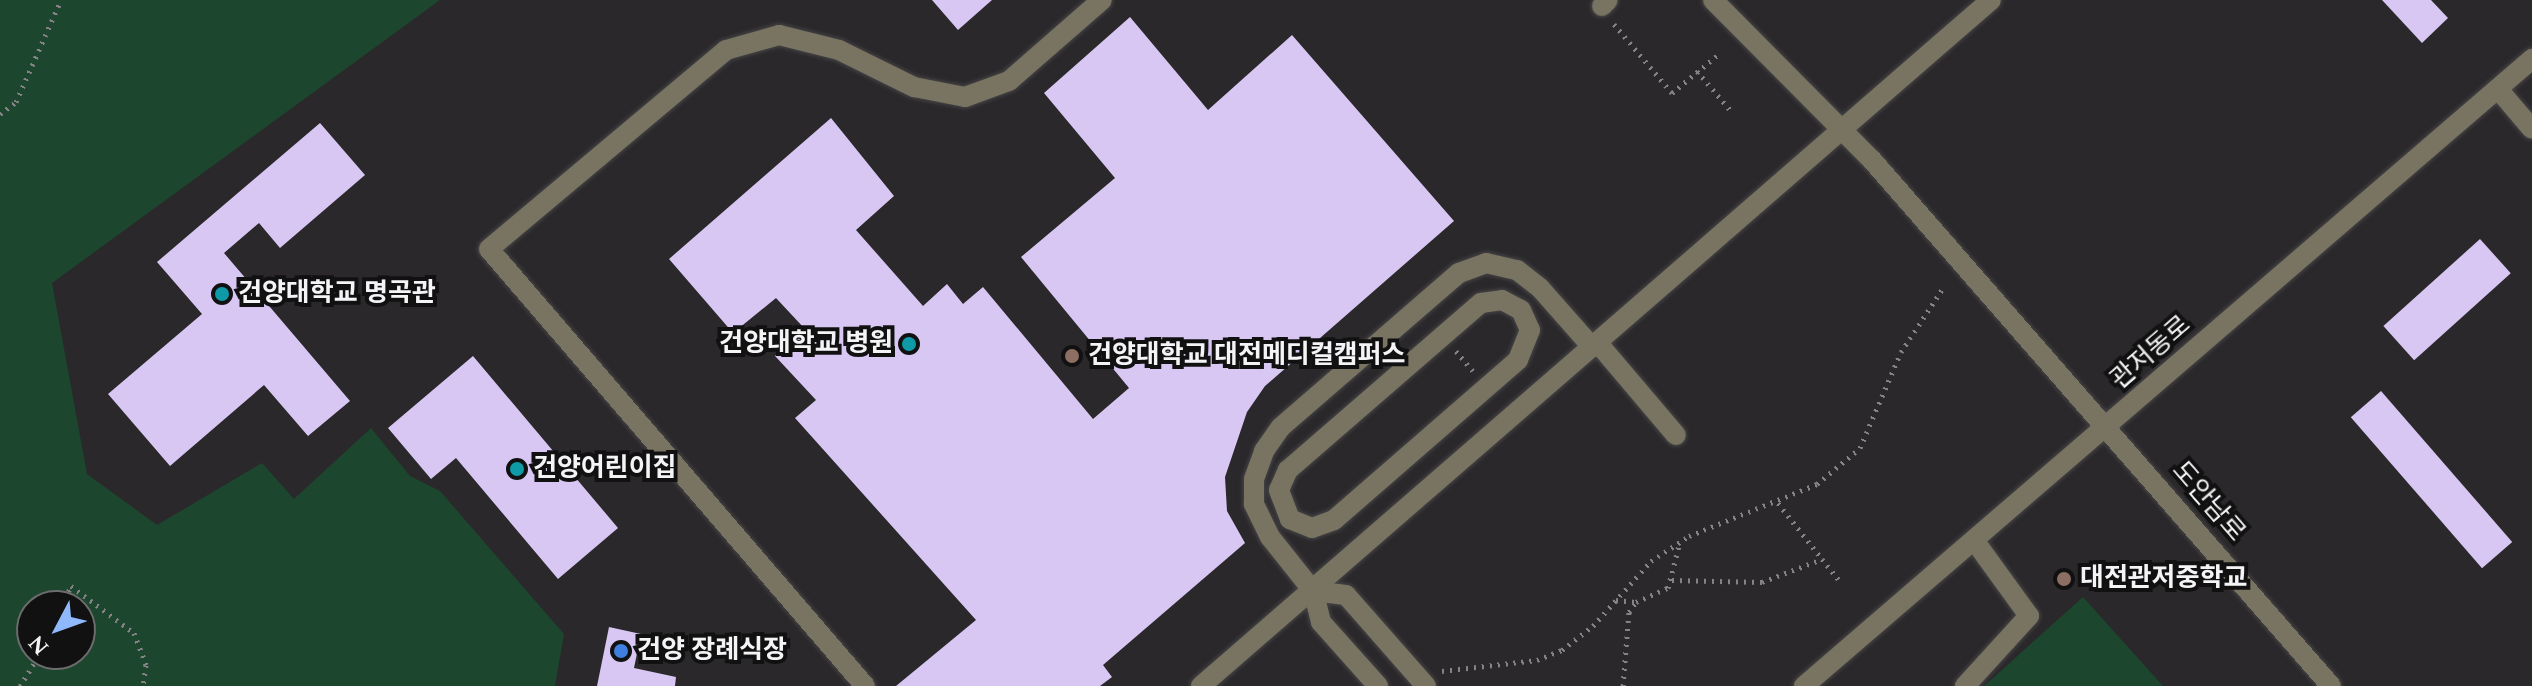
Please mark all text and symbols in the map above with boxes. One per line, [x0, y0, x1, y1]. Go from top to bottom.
place label: 건양대학교 명곡관 [238, 278, 436, 310]
marker: 건양대학교 명곡관 [213, 285, 231, 303]
street label: 관저동로 [2105, 310, 2197, 396]
place label: 건양대학교 병원 [719, 328, 893, 360]
marker: 건양대학교 병원 [900, 335, 918, 353]
place label: 건양대학교 대전메디컬캠퍼스 [1088, 340, 1405, 372]
marker: 건양대학교 대전메디컬캠퍼스 [1063, 347, 1081, 365]
place label: 건양어린이집 [533, 453, 677, 485]
street label: 도안남로 [2165, 456, 2251, 548]
marker: 건양어린이집 [508, 460, 526, 478]
place label: 대전관저중학교 [2080, 563, 2247, 595]
marker: 대전관저중학교 [2055, 570, 2073, 588]
north arrow [16, 590, 96, 670]
text: N [21, 627, 57, 662]
place label: 건양 장례식장 [637, 635, 787, 667]
marker: 건양 장례식장 [612, 642, 630, 660]

